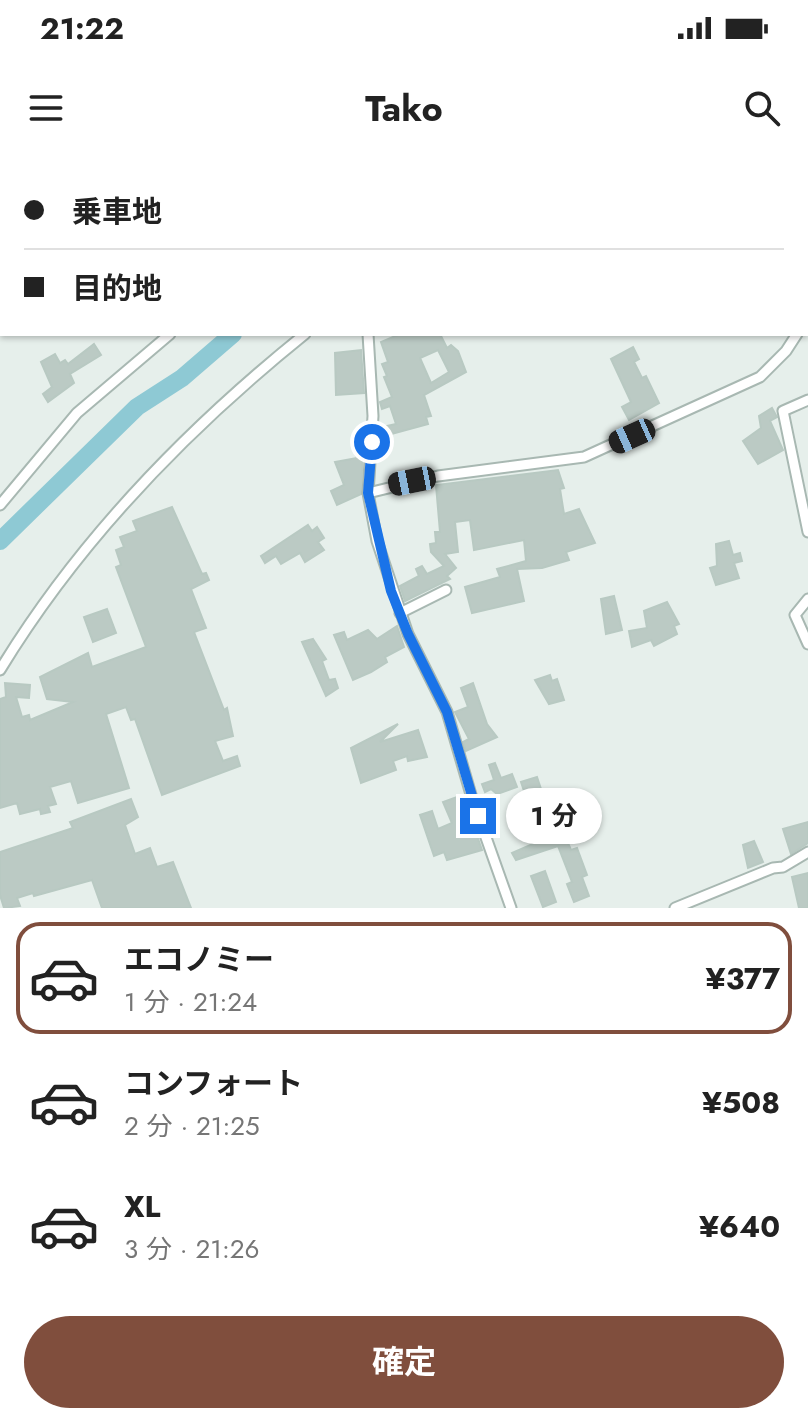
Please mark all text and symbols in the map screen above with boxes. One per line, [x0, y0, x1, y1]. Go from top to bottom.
text: 21:22 [40, 7, 124, 50]
text: Tako [365, 82, 443, 134]
icon: menu [24, 86, 68, 130]
icon: search [740, 86, 784, 130]
text: 乗車地 [72, 190, 162, 233]
text: 目的地 [72, 267, 162, 310]
car [605, 415, 659, 457]
route start [354, 424, 390, 460]
car [386, 465, 438, 497]
callout: 1 分 [506, 788, 602, 844]
text: 1 分 [530, 797, 578, 835]
route end [460, 798, 496, 834]
text: エコノミー [124, 938, 274, 981]
icon: car [28, 942, 100, 1014]
text: ¥377 [706, 957, 780, 1000]
text: 1 分 · 21:24 [124, 983, 257, 1021]
text: コンフォート [124, 1062, 303, 1105]
icon: car [28, 1066, 100, 1138]
text: ¥508 [702, 1081, 780, 1124]
text: 2 分 · 21:25 [124, 1107, 260, 1145]
text: XL [124, 1185, 160, 1228]
icon: car [28, 1190, 100, 1262]
text: ¥640 [699, 1205, 780, 1248]
text: 3 分 · 21:26 [124, 1230, 259, 1268]
button: 確定 [24, 1316, 784, 1408]

